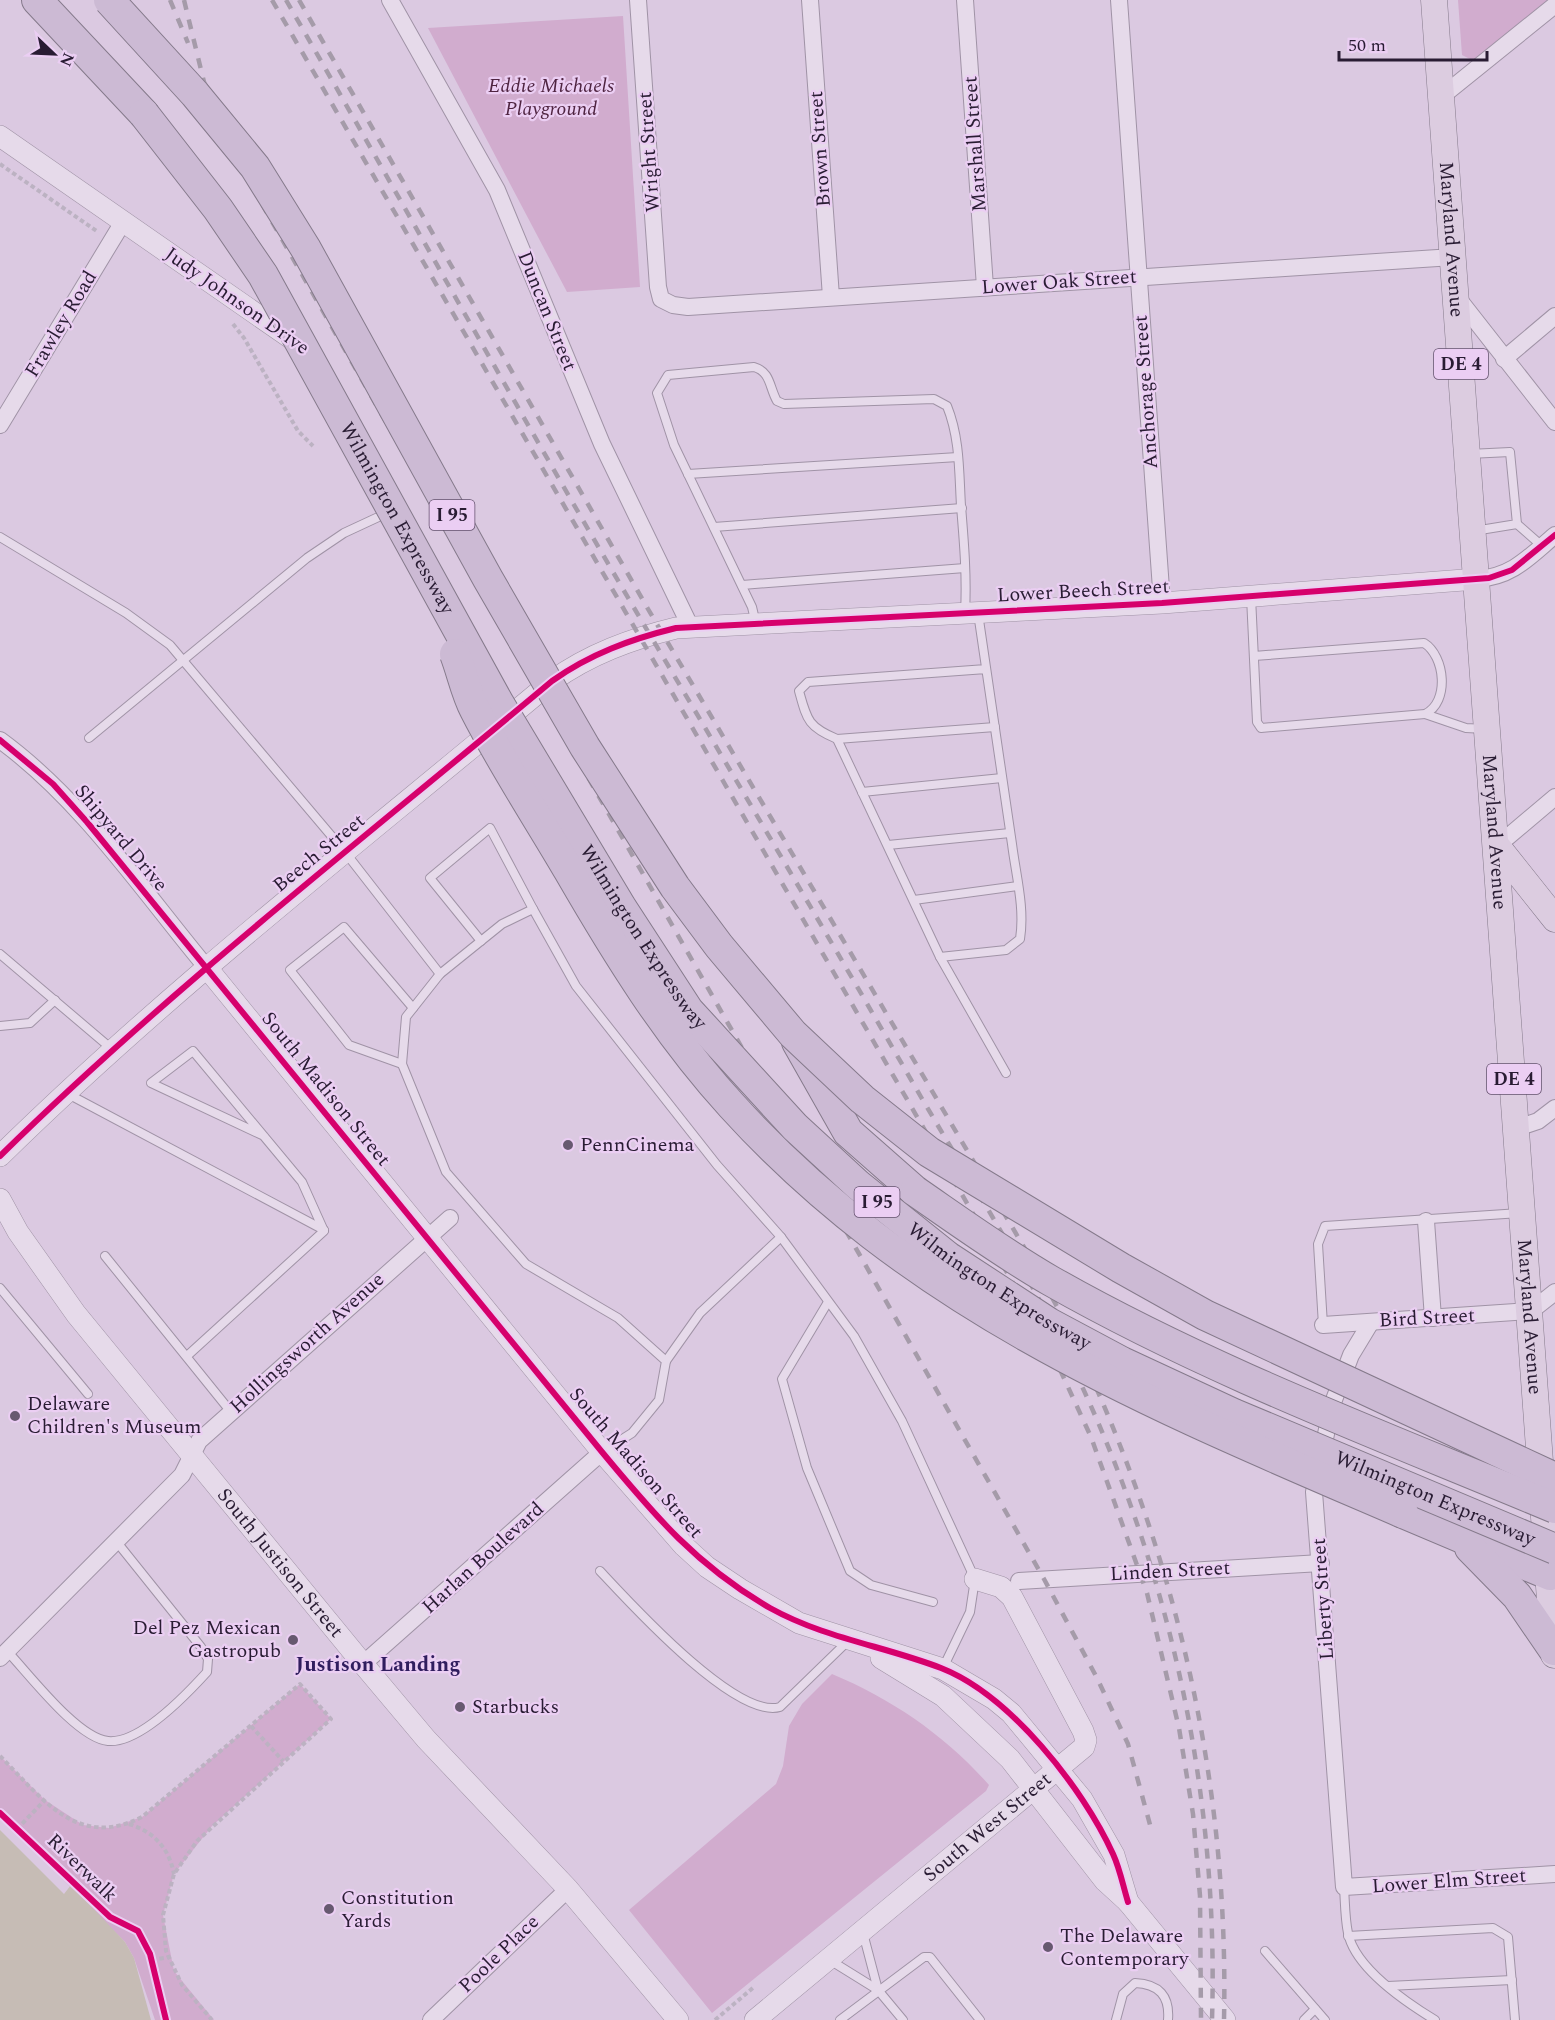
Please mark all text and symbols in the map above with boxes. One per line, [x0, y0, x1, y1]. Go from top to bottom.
north arrow [24, 24, 84, 84]
scale bar [1339, 24, 1488, 62]
text: 50 m [1348, 32, 1386, 59]
text: N [53, 49, 80, 70]
park label: Eddie Michaels Playground [488, 71, 614, 124]
street label: Marshall Street [955, 75, 995, 213]
street label: Brown Street [801, 90, 839, 208]
street label: Wright Street [630, 91, 668, 213]
street label: Maryland Avenue [1431, 160, 1472, 318]
street label: Judy Johnson Drive [158, 240, 316, 362]
street label: Duncan Street [509, 247, 585, 375]
street label: Lower Oak Street [980, 262, 1138, 302]
street label: Frawley Road [17, 265, 105, 383]
street label: Anchorage Street [1126, 314, 1166, 470]
road number: DE 4 [1434, 349, 1488, 379]
street label: Wilmington Expressway [332, 417, 463, 621]
road number: I 95 [430, 500, 474, 530]
street label: Lower Beech Street [996, 572, 1170, 610]
street label: Maryland Avenue [1474, 753, 1515, 911]
street label: Shipyard Drive [67, 778, 175, 898]
street label: Beech Street [266, 806, 372, 900]
street label: Wilmington Expressway [572, 839, 715, 1037]
street label: South Madison Street [254, 1005, 398, 1173]
road number: DE 4 [1487, 1064, 1541, 1094]
place label: PennCinema [580, 1130, 695, 1160]
marker: PennCinema [561, 1138, 575, 1152]
road number: I 95 [854, 1187, 900, 1217]
street label: Wilmington Expressway [901, 1215, 1098, 1359]
street label: Maryland Avenue [1509, 1238, 1550, 1395]
street label: Hollingsworth Avenue [223, 1265, 391, 1421]
street label: Bird Street [1378, 1301, 1476, 1335]
street label: South Madison Street [562, 1381, 710, 1545]
place label: Delaware Children's Museum [27, 1389, 201, 1442]
marker: Delaware Children's Museum [8, 1409, 22, 1423]
street label: Wilmington Expressway [1330, 1443, 1541, 1555]
street label: South Justison Street [210, 1482, 351, 1644]
street label: Harlan Boulevard [415, 1495, 551, 1621]
street label: Liberty Street [1304, 1537, 1342, 1661]
street label: Linden Street [1109, 1553, 1231, 1589]
place label: Del Pez Mexican Gastropub [132, 1613, 281, 1666]
marker: Del Pez Mexican Gastropub [286, 1633, 300, 1647]
district label: Justison Landing [295, 1649, 461, 1681]
place label: Starbucks [472, 1692, 559, 1722]
marker: Starbucks [453, 1700, 467, 1714]
street label: South West Street [917, 1765, 1058, 1889]
street label: Riverwalk [40, 1826, 124, 1910]
street label: Lower Elm Street [1371, 1861, 1527, 1901]
place label: Constitution Yards [341, 1883, 454, 1936]
marker: Constitution Yards [322, 1902, 336, 1916]
street label: Poole Place [452, 1908, 546, 2000]
place label: The Delaware Contemporary [1060, 1921, 1190, 1974]
marker: The Delaware Contemporary [1041, 1940, 1055, 1954]

